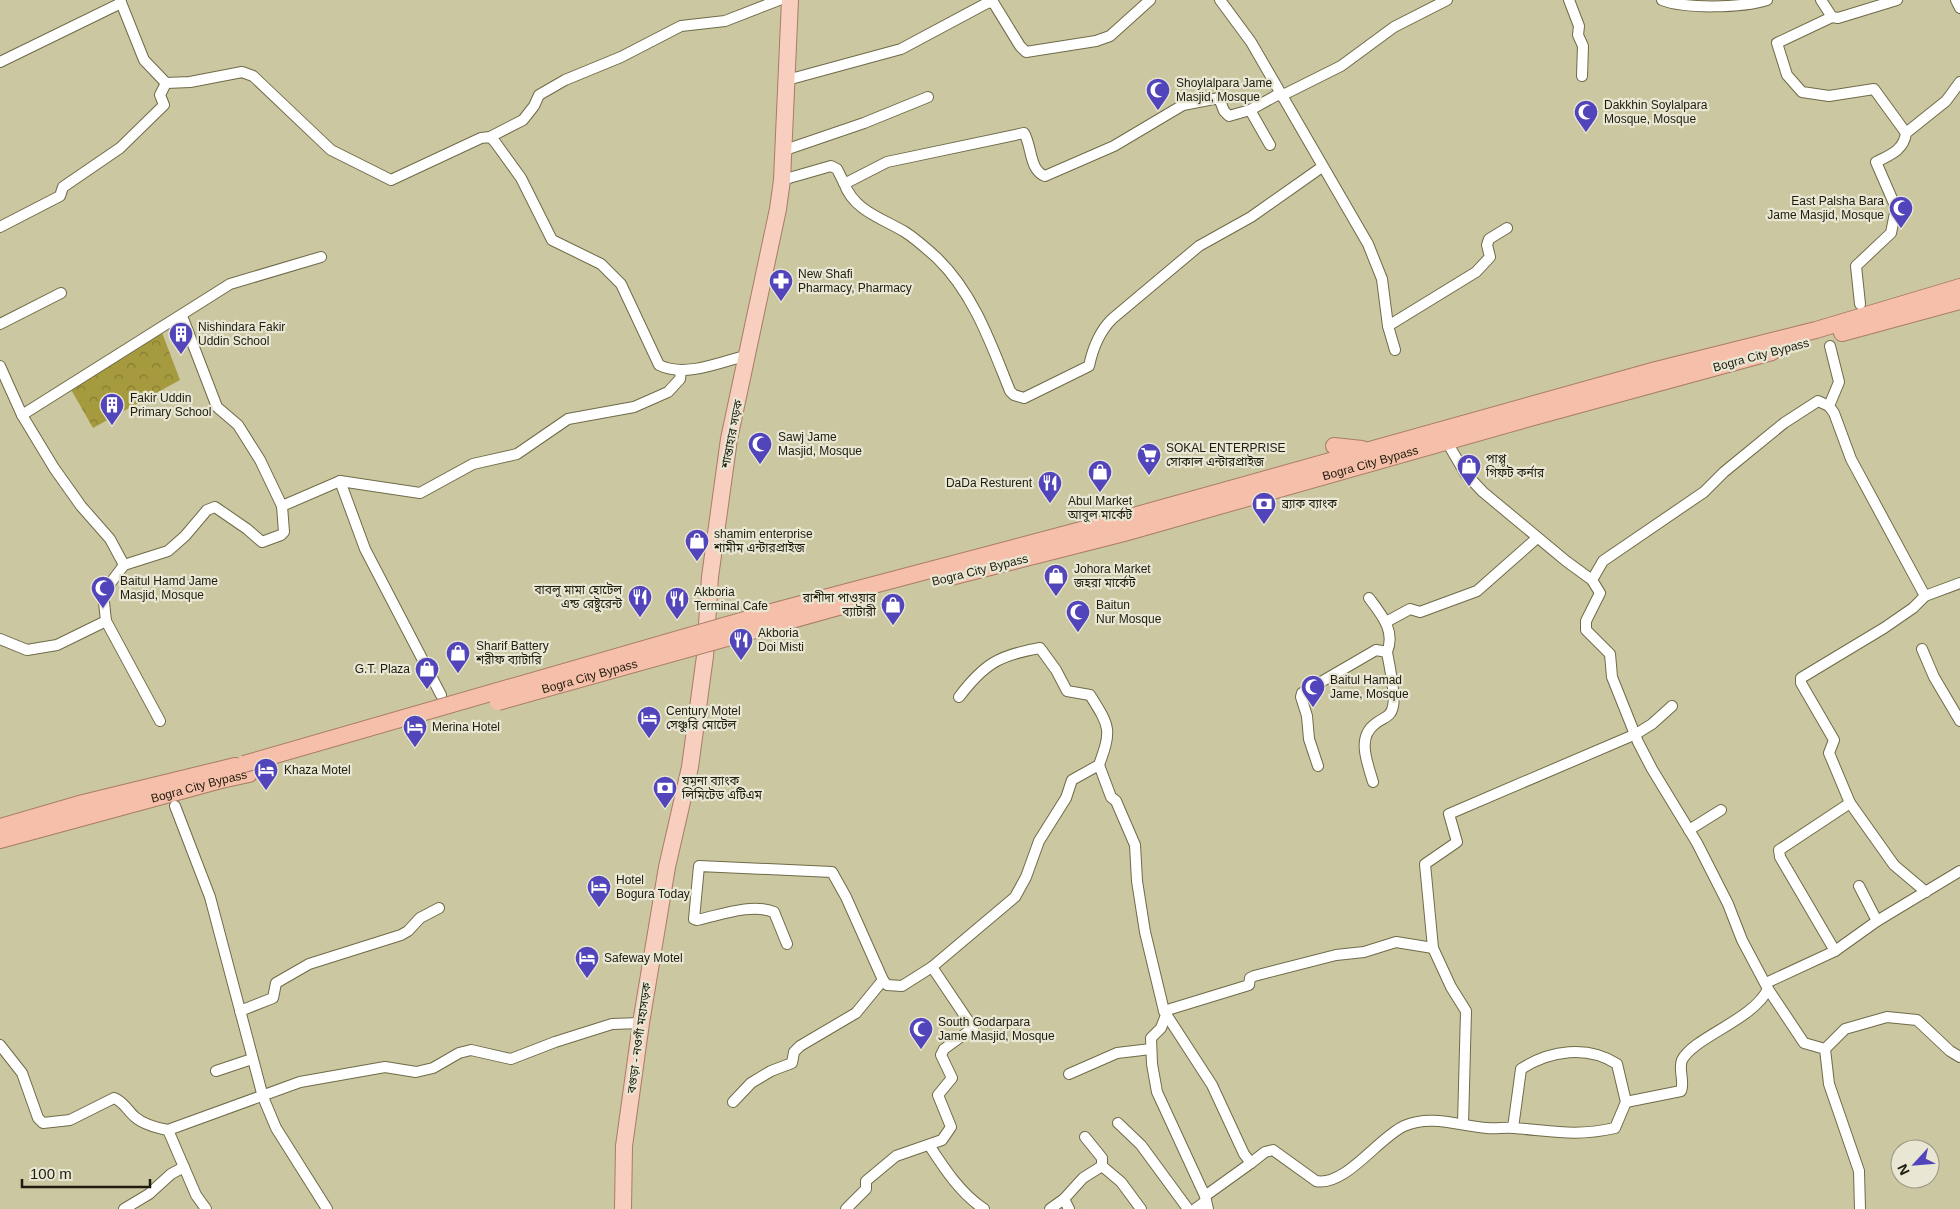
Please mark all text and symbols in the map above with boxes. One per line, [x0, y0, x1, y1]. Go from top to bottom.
place label: Shoylalpara Jame Masjid, Mosque [1176, 76, 1272, 104]
mosque icon: Shoylalpara Jame Masjid, Mosque [1145, 77, 1171, 111]
place label: Dakkhin Soylalpara Mosque, Mosque [1604, 98, 1708, 126]
mosque icon: Dakkhin Soylalpara Mosque, Mosque [1573, 99, 1599, 133]
place label: East Palsha Bara Jame Masjid, Mosque [1767, 194, 1884, 222]
mosque icon: East Palsha Bara Jame Masjid, Mosque [1888, 195, 1914, 229]
place label: New Shafi Pharmacy, Pharmacy [798, 267, 912, 295]
pharmacy icon: New Shafi Pharmacy, Pharmacy [768, 268, 794, 302]
place label: Nishindara Fakir Uddin School [198, 320, 285, 348]
building icon: Nishindara Fakir Uddin School [168, 321, 194, 355]
street label: Bogra City Bypass [1712, 335, 1810, 375]
place label: Fakir Uddin Primary School [130, 391, 211, 419]
building icon: Fakir Uddin Primary School [99, 392, 125, 426]
street label: শান্তাহার সড়ক [718, 398, 746, 470]
place label: Sawj Jame Masjid, Mosque [778, 430, 862, 458]
mosque icon: Sawj Jame Masjid, Mosque [747, 431, 773, 465]
place label: SOKAL ENTERPRISE সোকাল এন্টারপ্রাইজ [1166, 441, 1286, 469]
supermarket icon: SOKAL ENTERPRISE সোকাল এন্টারপ্রাইজ [1136, 442, 1162, 476]
street label: Bogra City Bypass [1321, 443, 1420, 483]
place label: পাপ্পু গিফট কর্নার [1485, 452, 1545, 480]
shop icon: পাপ্পু গিফট কর্নার [1456, 453, 1482, 487]
shop icon: Abul Market আবুল মার্কেট [1087, 459, 1113, 493]
restaurant icon: DaDa Resturent [1037, 470, 1063, 504]
place label: DaDa Resturent [946, 476, 1033, 490]
bank icon: ব্র্যাক ব্যাংক [1251, 491, 1277, 525]
place label: Abul Market আবুল মার্কেট [1067, 494, 1133, 523]
place label: ব্র্যাক ব্যাংক [1281, 497, 1337, 511]
place label: shamim enterprise শামীম এন্টারপ্রাইজ [713, 527, 813, 555]
shop icon: shamim enterprise শামীম এন্টারপ্রাইজ [684, 528, 710, 562]
street label: Bogra City Bypass [930, 551, 1030, 589]
place label: Johora Market জহরা মার্কেট [1073, 562, 1151, 590]
shop icon: Johora Market জহরা মার্কেট [1043, 563, 1069, 597]
place label: Baitul Hamd Jame Masjid, Mosque [120, 574, 218, 602]
mosque icon: Baitul Hamd Jame Masjid, Mosque [90, 575, 116, 609]
place label: বাবলু মামা হোটেল এন্ড রেষ্টুরেন্ট [533, 582, 623, 613]
restaurant icon: বাবলু মামা হোটেল এন্ড রেষ্টুরেন্ট [627, 584, 653, 618]
place label: Akboria Terminal Cafe [694, 585, 768, 613]
restaurant icon: Akboria Terminal Cafe [664, 586, 690, 620]
place label: রাশীদা পাওয়ার ব্যাটারী [802, 590, 877, 619]
shop icon: রাশীদা পাওয়ার ব্যাটারী [880, 592, 906, 626]
place label: Baitun Nur Mosque [1096, 598, 1162, 626]
mosque icon: Baitun Nur Mosque [1065, 599, 1091, 633]
place label: Akboria Doi Misti [758, 626, 804, 654]
restaurant icon: Akboria Doi Misti [728, 627, 754, 661]
place label: Sharif Battery শরীফ ব্যাটারি [475, 639, 549, 667]
shop icon: Sharif Battery শরীফ ব্যাটারি [445, 640, 471, 674]
shop icon: G.T. Plaza [414, 656, 440, 690]
street label: Bogra City Bypass [540, 656, 639, 696]
place label: G.T. Plaza [355, 662, 410, 676]
place label: Baitul Hamad Jame, Mosque [1330, 673, 1409, 701]
mosque icon: Baitul Hamad Jame, Mosque [1300, 674, 1326, 708]
place label: Century Motel সেঞ্চুরি মোটেল [666, 704, 741, 733]
hotel icon: Century Motel সেঞ্চুরি মোটেল [636, 705, 662, 739]
hotel icon: Merina Hotel [402, 714, 428, 748]
place label: Merina Hotel [432, 720, 500, 734]
hotel icon: Khaza Motel [253, 757, 279, 791]
place label: Khaza Motel [284, 763, 351, 777]
street label: Bogra City Bypass [149, 768, 248, 806]
place label: যমুনা ব্যাংক লিমিটেড এটিএম [681, 774, 763, 802]
bank icon: যমুনা ব্যাংক লিমিটেড এটিএম [652, 775, 678, 809]
place label: Hotel Bogura Today [616, 873, 690, 901]
hotel icon: Hotel Bogura Today [586, 874, 612, 908]
hotel icon: Safeway Motel [574, 945, 600, 979]
place label: Safeway Motel [604, 951, 683, 965]
street label: বগুড়া - নওগাঁ মহাসড়ক [623, 981, 654, 1095]
place label: South Godarpara Jame Masjid, Mosque [938, 1015, 1055, 1043]
mosque icon: South Godarpara Jame Masjid, Mosque [908, 1016, 934, 1050]
north arrow [1890, 1139, 1940, 1189]
scale bar [22, 1156, 150, 1188]
text: N [1894, 1162, 1913, 1178]
text: 100 m [30, 1165, 72, 1182]

